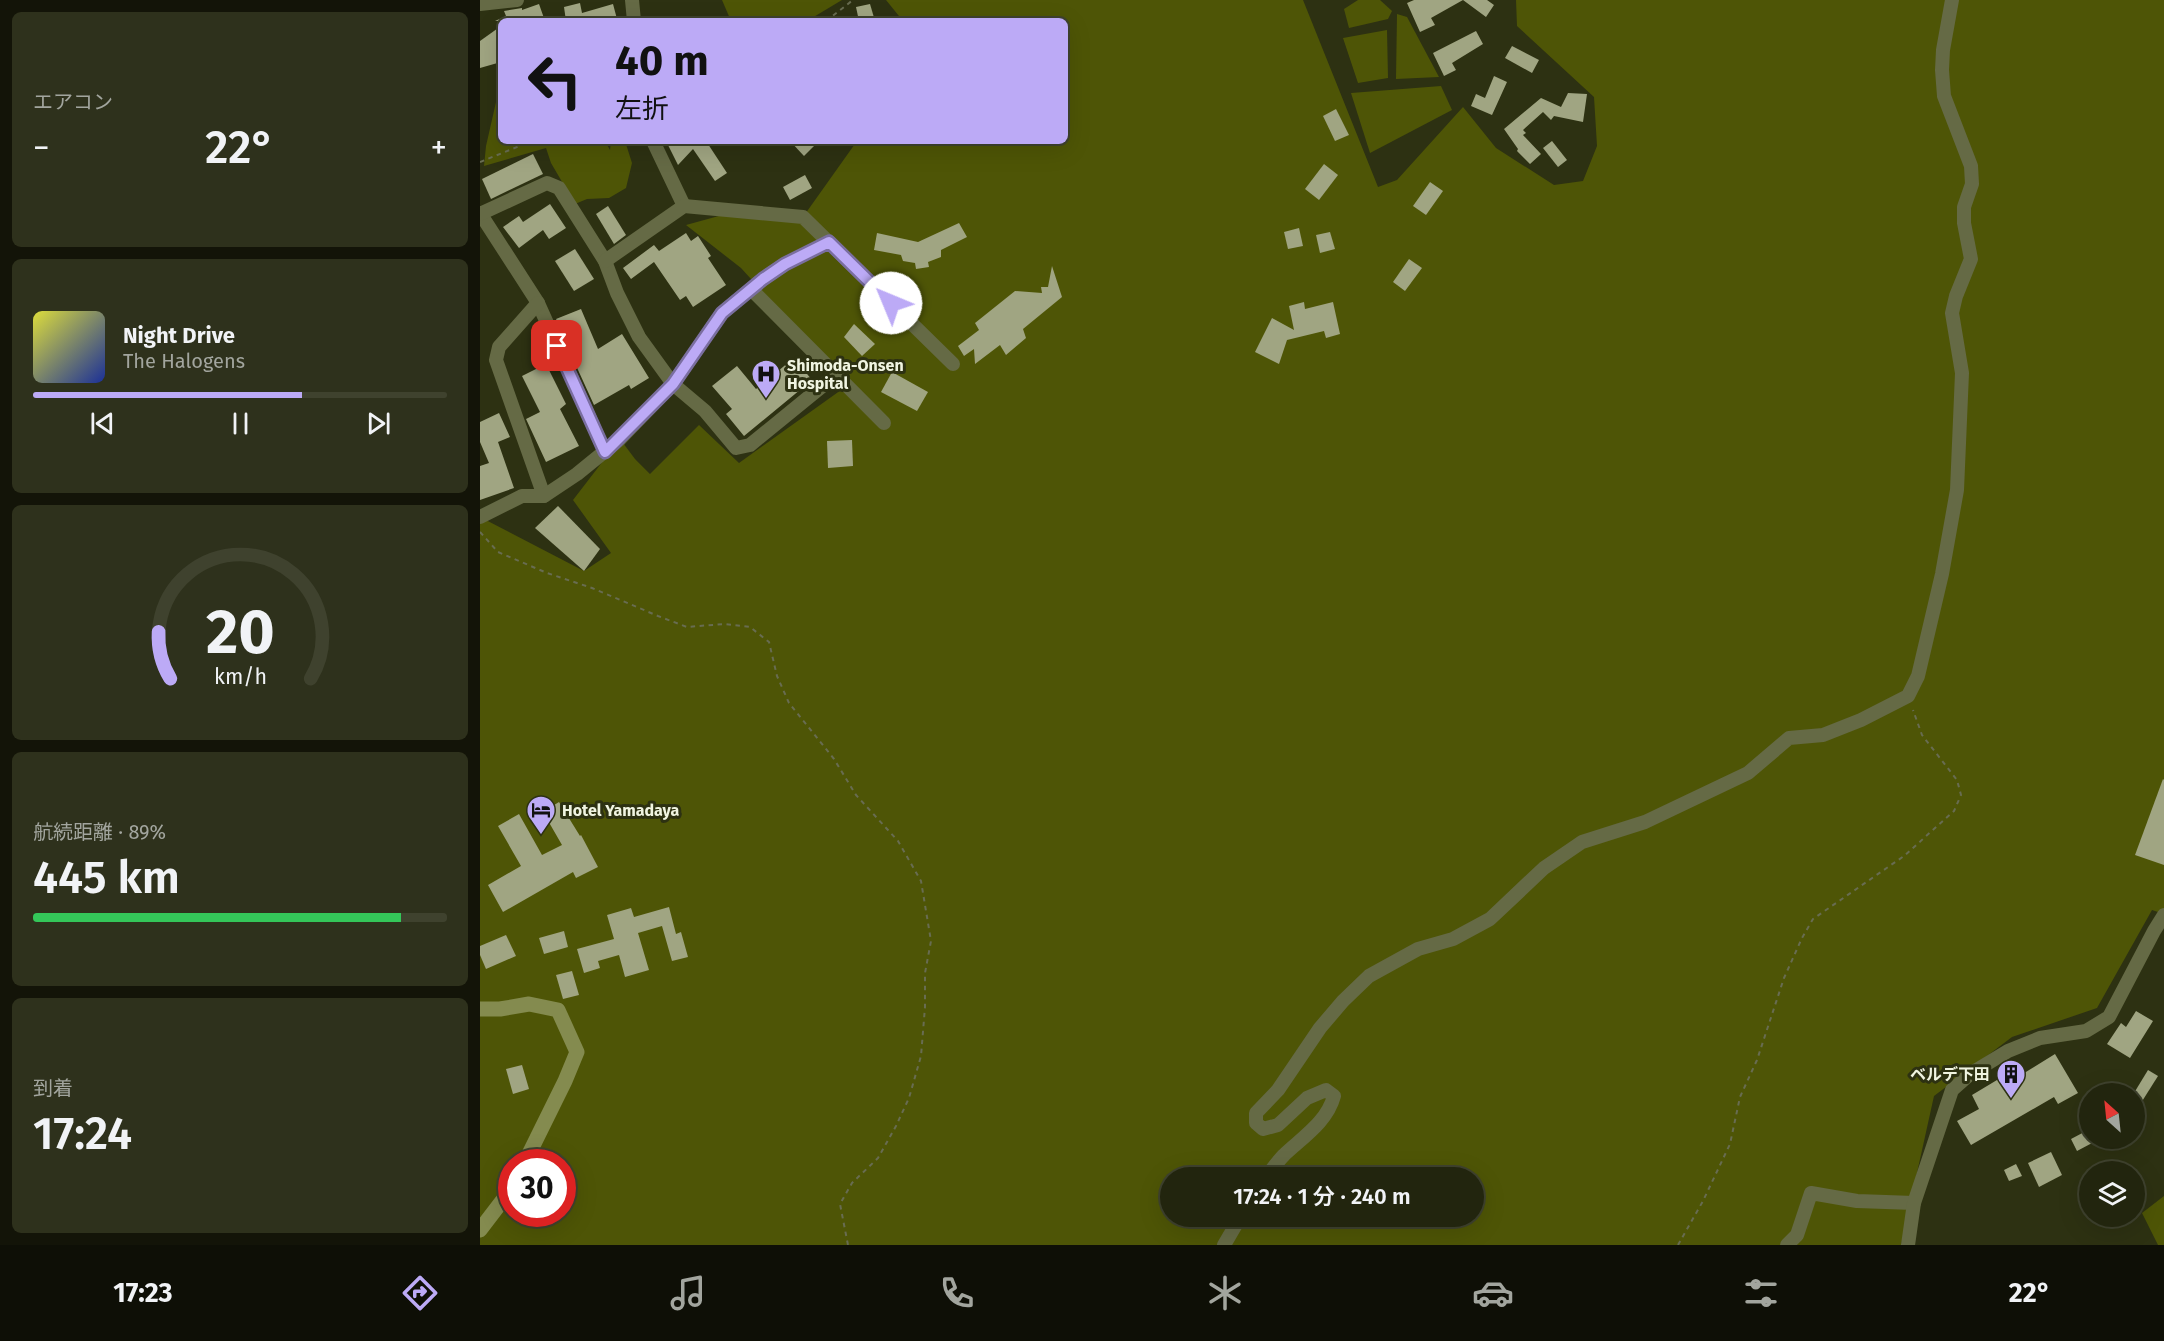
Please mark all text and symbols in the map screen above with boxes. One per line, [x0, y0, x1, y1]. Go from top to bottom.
text: 40 m [615, 36, 709, 86]
icon: left [516, 42, 594, 120]
text: エアコン [33, 90, 113, 114]
text: 左折 [615, 93, 669, 125]
text: 22° [205, 121, 275, 175]
text: − [33, 128, 50, 168]
text: + [431, 128, 447, 168]
position arrow [859, 271, 923, 335]
pin [531, 320, 582, 371]
text: Night Drive [123, 322, 235, 349]
icon: arrive [540, 329, 573, 362]
text: The Halogens [123, 349, 245, 373]
place label: Shimoda-Onsen Hospital [787, 356, 904, 393]
hospital icon: Shimoda-Onsen Hospital [750, 358, 782, 400]
icon: previous [86, 407, 119, 440]
icon: pause [224, 407, 257, 440]
icon: next [362, 407, 395, 440]
text: 20 [206, 596, 274, 671]
text: km/h [213, 665, 267, 691]
hotel icon: Hotel Yamadaya [525, 794, 557, 836]
place label: Hotel Yamadaya [562, 801, 680, 820]
text: 航続距離 · 89% [33, 820, 166, 844]
text: 445 km [33, 851, 180, 905]
building icon: ベルデ下田 [1995, 1058, 2027, 1100]
place label: ベルデ下田 [1910, 1065, 1990, 1084]
text: 到着 [33, 1076, 73, 1100]
north arrow [2079, 1083, 2145, 1149]
map controls [2079, 1083, 2145, 1227]
text: 17:24 [33, 1107, 132, 1161]
speed limit sign: 30 [498, 1149, 576, 1227]
button: layers [2079, 1161, 2145, 1227]
text: 17:24 · 1 分 · 240 m [1233, 1183, 1411, 1210]
icon: directions [399, 1272, 441, 1314]
icon: music [667, 1272, 709, 1314]
icon: phone [936, 1272, 978, 1314]
icon: climate [1204, 1272, 1246, 1314]
icon: car [1472, 1272, 1514, 1314]
icon: filters [1740, 1272, 1782, 1314]
text: 17:23 [113, 1277, 173, 1309]
text: 22° [2009, 1277, 2051, 1309]

